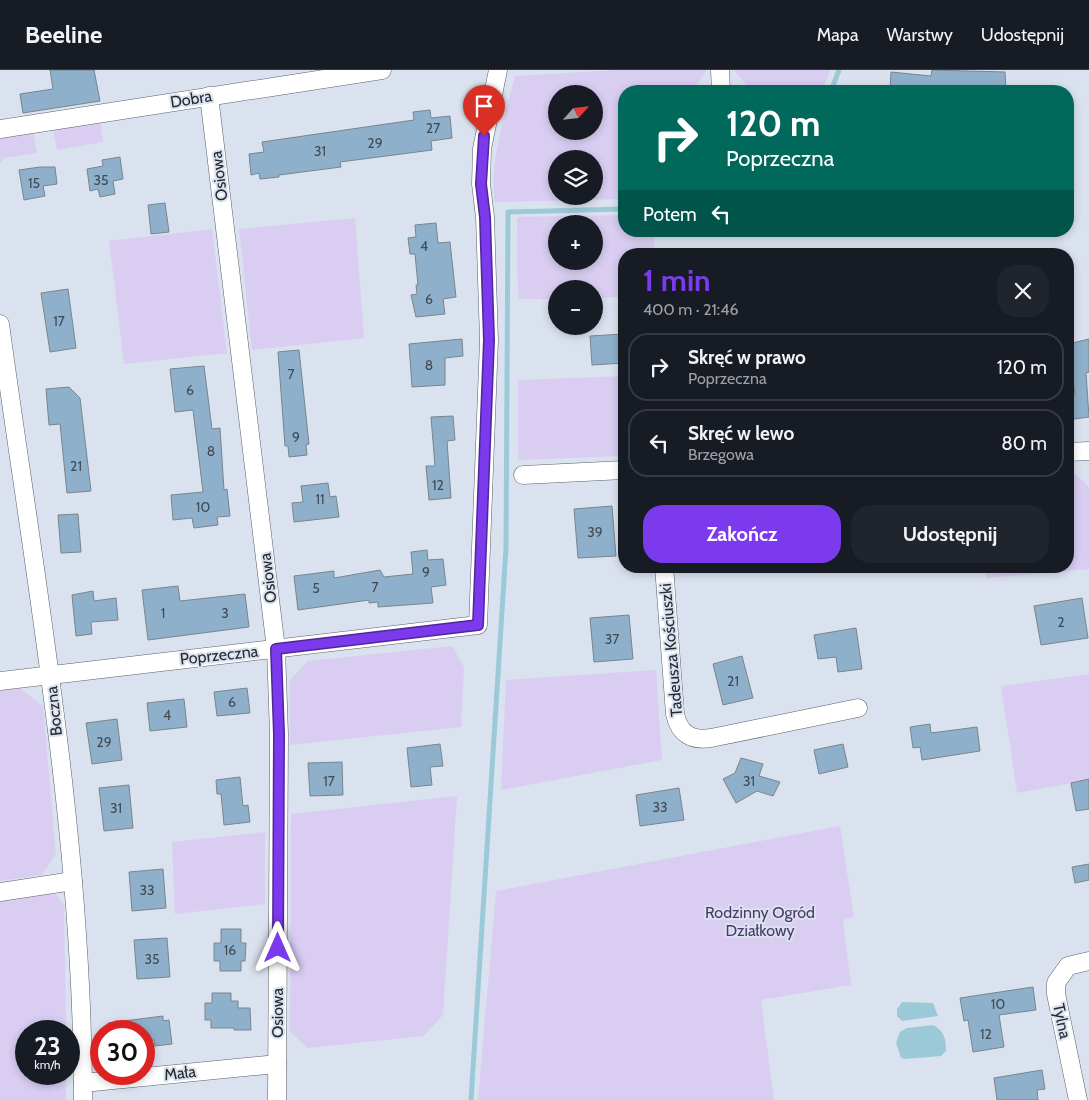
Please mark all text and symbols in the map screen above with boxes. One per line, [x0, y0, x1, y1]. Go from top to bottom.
text: Beeline [25, 20, 102, 49]
text: Mapa [817, 24, 859, 46]
text: Warstwy [887, 24, 953, 46]
text: Udostępnij [981, 24, 1064, 46]
pin [463, 85, 505, 136]
north arrow [548, 85, 602, 140]
map controls [548, 85, 603, 335]
street label: Dobra [169, 86, 213, 112]
icon: arrive [470, 92, 498, 120]
text: 120 m [726, 102, 820, 145]
icon: right [643, 105, 708, 170]
house number: 27 [426, 119, 440, 137]
house number: 29 [367, 134, 383, 152]
house number: 31 [314, 142, 326, 160]
text: Poprzeczna [726, 145, 834, 172]
street label: Osiowa [206, 150, 231, 202]
button: layers [548, 150, 603, 205]
house number: 35 [93, 171, 109, 189]
house number: 15 [28, 174, 40, 192]
icon: left [707, 200, 735, 228]
text: Potem [643, 203, 697, 226]
button: + [548, 215, 603, 270]
house number: 4 [420, 237, 428, 255]
text: 1 min [643, 262, 711, 299]
button: close [997, 265, 1049, 317]
button: − [548, 280, 603, 335]
house number: 6 [425, 290, 433, 308]
text: 400 m · 21:46 [643, 300, 739, 319]
house number: 17 [53, 312, 65, 330]
text: Skręć w prawo [688, 346, 806, 369]
icon: right [645, 353, 673, 381]
house number: 8 [425, 356, 433, 374]
text: 120 m [997, 356, 1047, 379]
house number: 7 [287, 365, 295, 383]
text: Poprzeczna [688, 369, 767, 388]
house number: 6 [186, 381, 194, 399]
text: Skręć w lewo [688, 422, 794, 445]
house number: 9 [292, 428, 300, 446]
icon: left [645, 429, 673, 457]
text: 80 m [1001, 432, 1047, 455]
house number: 8 [207, 442, 215, 460]
text: Brzegowa [688, 445, 754, 464]
house number: 21 [70, 457, 82, 475]
house number: 12 [432, 476, 444, 494]
house number: 11 [315, 490, 325, 508]
house number: 10 [196, 498, 210, 516]
button: Zakończ [643, 505, 841, 563]
button: Udostępnij [851, 505, 1049, 563]
house number: 39 [587, 523, 603, 541]
street label: Osiowa [255, 552, 280, 604]
house number: 9 [422, 563, 430, 581]
house number: 7 [371, 578, 379, 596]
house number: 5 [312, 579, 320, 597]
street label: Tadeusza Kościuszki [656, 583, 686, 717]
house number: 1 [161, 604, 165, 622]
house number: 3 [221, 604, 229, 622]
house number: 2 [1057, 613, 1065, 631]
house number: 37 [605, 630, 619, 648]
street label: Poprzeczna [179, 641, 259, 669]
house number: 21 [727, 672, 739, 690]
street label: Boczna [42, 685, 66, 737]
house number: 6 [228, 693, 236, 711]
house number: 4 [163, 706, 171, 724]
house number: 29 [96, 733, 112, 751]
house number: 17 [323, 772, 335, 790]
house number: 31 [743, 772, 755, 790]
house number: 33 [652, 798, 668, 816]
house number: 31 [110, 799, 122, 817]
house number: 33 [139, 881, 155, 899]
park label: Rodzinny Ogród Działkowy [705, 903, 815, 940]
position arrow [251, 921, 303, 973]
house number: 16 [224, 941, 236, 959]
house number: 35 [144, 950, 160, 968]
street label: Osiowa [268, 988, 287, 1038]
house number: 10 [991, 995, 1005, 1013]
street label: Tylna [1049, 1002, 1075, 1041]
speed limit sign: 30 [90, 1020, 155, 1085]
house number: 12 [980, 1025, 992, 1043]
text: 23 [34, 1031, 61, 1061]
text: km/h [34, 1057, 61, 1072]
street label: Mała [163, 1062, 197, 1084]

